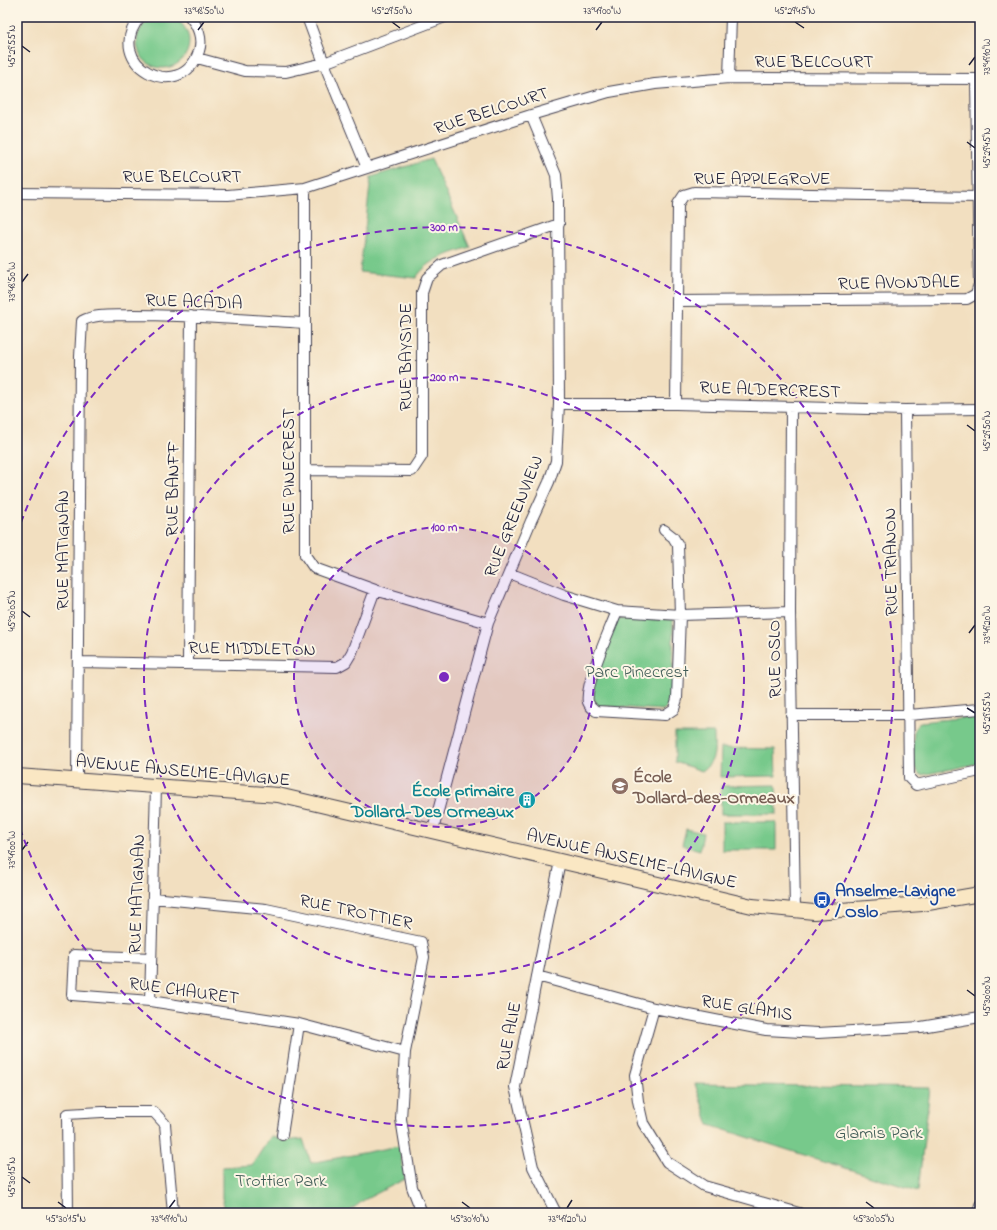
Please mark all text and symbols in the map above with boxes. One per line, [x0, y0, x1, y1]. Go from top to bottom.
text: 73°48'50"W [184, 4, 224, 19]
text: 45°29'50"N [372, 4, 413, 19]
text: 73°49'00"W [583, 4, 621, 19]
text: 45°29'45"N [775, 4, 815, 19]
text: 45°29'55"N [5, 25, 20, 67]
text: 73°49'10"W [980, 38, 995, 75]
street label: RUE BELCOURT [754, 50, 874, 76]
street label: RUE BELCOURT [431, 81, 552, 143]
text: 45°29'45"N [980, 128, 995, 168]
street label: RUE BELCOURT [122, 165, 242, 191]
street label: RUE APPLEGROVE [694, 167, 830, 193]
text: 300 m [429, 219, 459, 237]
text: 73°48'50"W [5, 262, 20, 302]
street label: RUE AVONDALE [838, 270, 960, 298]
street label: RUE ACADIA [145, 288, 243, 318]
street label: RUE BAYSIDE [394, 303, 420, 411]
text: 200 m [429, 369, 459, 387]
street label: RUE ALDERCREST [699, 376, 841, 406]
street label: RUE PINECREST [277, 408, 303, 534]
text: 45°29'50"N [980, 410, 995, 451]
street label: RUE BANFF [160, 441, 188, 537]
street label: RUE GREENVIEW [479, 452, 551, 582]
street label: RUE MATIGNAN [51, 490, 77, 610]
street label: RUE TRIANON [878, 508, 906, 616]
text: 100 m [431, 519, 458, 537]
text: 45°30'05"N [5, 590, 20, 632]
text: 73°49'20"W [980, 606, 995, 644]
street label: RUE OSLO [762, 619, 790, 698]
street label: RUE MIDDLETON [188, 636, 316, 664]
park label: Parc Pinecrest [585, 660, 689, 686]
centre of rings [437, 670, 451, 684]
text: 45°29'55"N [980, 692, 995, 734]
street label: AVENUE ANSELME-LAVIGNE [75, 750, 291, 794]
place label: École Dollard-des-Ormeaux [632, 765, 795, 812]
school or university icon: École Dollard-des-Ormeaux [610, 776, 630, 796]
place label: École primaire Dollard-Des Ormeaux [350, 779, 515, 826]
building icon: École primaire Dollard-Des Ormeaux [517, 790, 537, 810]
street label: AVENUE ANSELME-LAVIGNE [524, 823, 739, 897]
text: 73°49'00"W [5, 831, 20, 869]
street label: RUE MATIGNAN [123, 834, 153, 954]
place label: Anselme-Lavigne / Oslo [834, 879, 957, 926]
street label: RUE TROTTIER [297, 888, 414, 938]
bus stop icon: Anselme-Lavigne / Oslo [812, 890, 832, 910]
street label: RUE CHAURET [127, 971, 240, 1013]
text: 45°30'00"N [980, 976, 995, 1016]
street label: RUE GLAMIS [699, 989, 794, 1029]
street label: RUE ALIE [491, 1000, 529, 1073]
park label: Glamis Park [835, 1121, 923, 1147]
text: 45°30'15"N [5, 1157, 20, 1197]
park label: Trottier Park [235, 1169, 327, 1195]
text: 45°30'15"N [46, 1212, 86, 1227]
text: 73°49'10"W [151, 1212, 188, 1227]
text: 45°30'10"N [451, 1212, 490, 1227]
text: 73°49'20"W [548, 1212, 586, 1227]
text: 45°30'05"N [853, 1212, 895, 1227]

